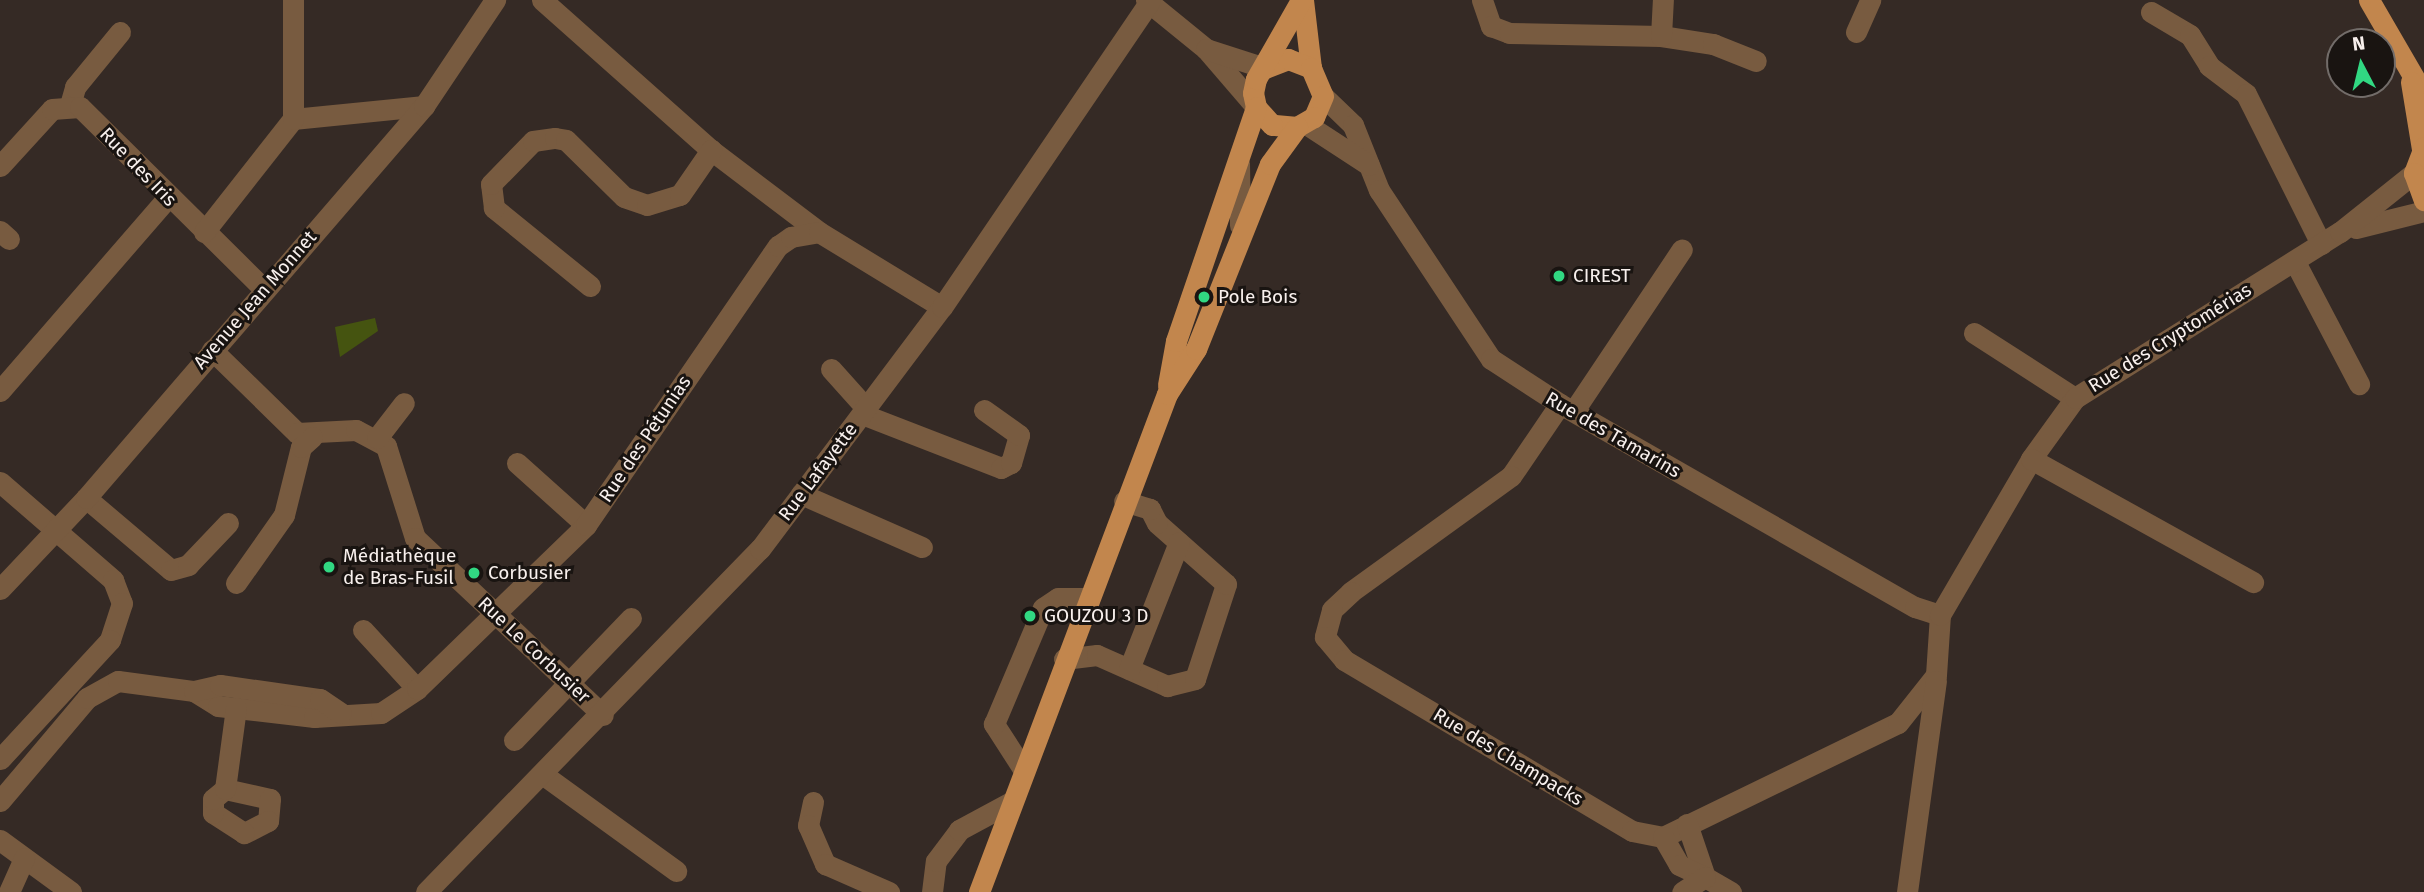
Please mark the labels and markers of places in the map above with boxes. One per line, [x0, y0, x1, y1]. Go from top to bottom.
place label: CIREST [1573, 265, 1630, 287]
marker: CIREST [1551, 268, 1567, 284]
place label: Pole Bois [1218, 286, 1297, 308]
marker: Pole Bois [1196, 289, 1212, 305]
place label: Médiathèque de Bras-Fusil [343, 545, 456, 589]
marker: Médiathèque de Bras-Fusil [321, 559, 337, 575]
place label: Corbusier [488, 562, 571, 584]
marker: Corbusier [466, 565, 482, 581]
place label: GOUZOU 3 D [1044, 605, 1148, 627]
marker: GOUZOU 3 D [1022, 608, 1038, 624]

